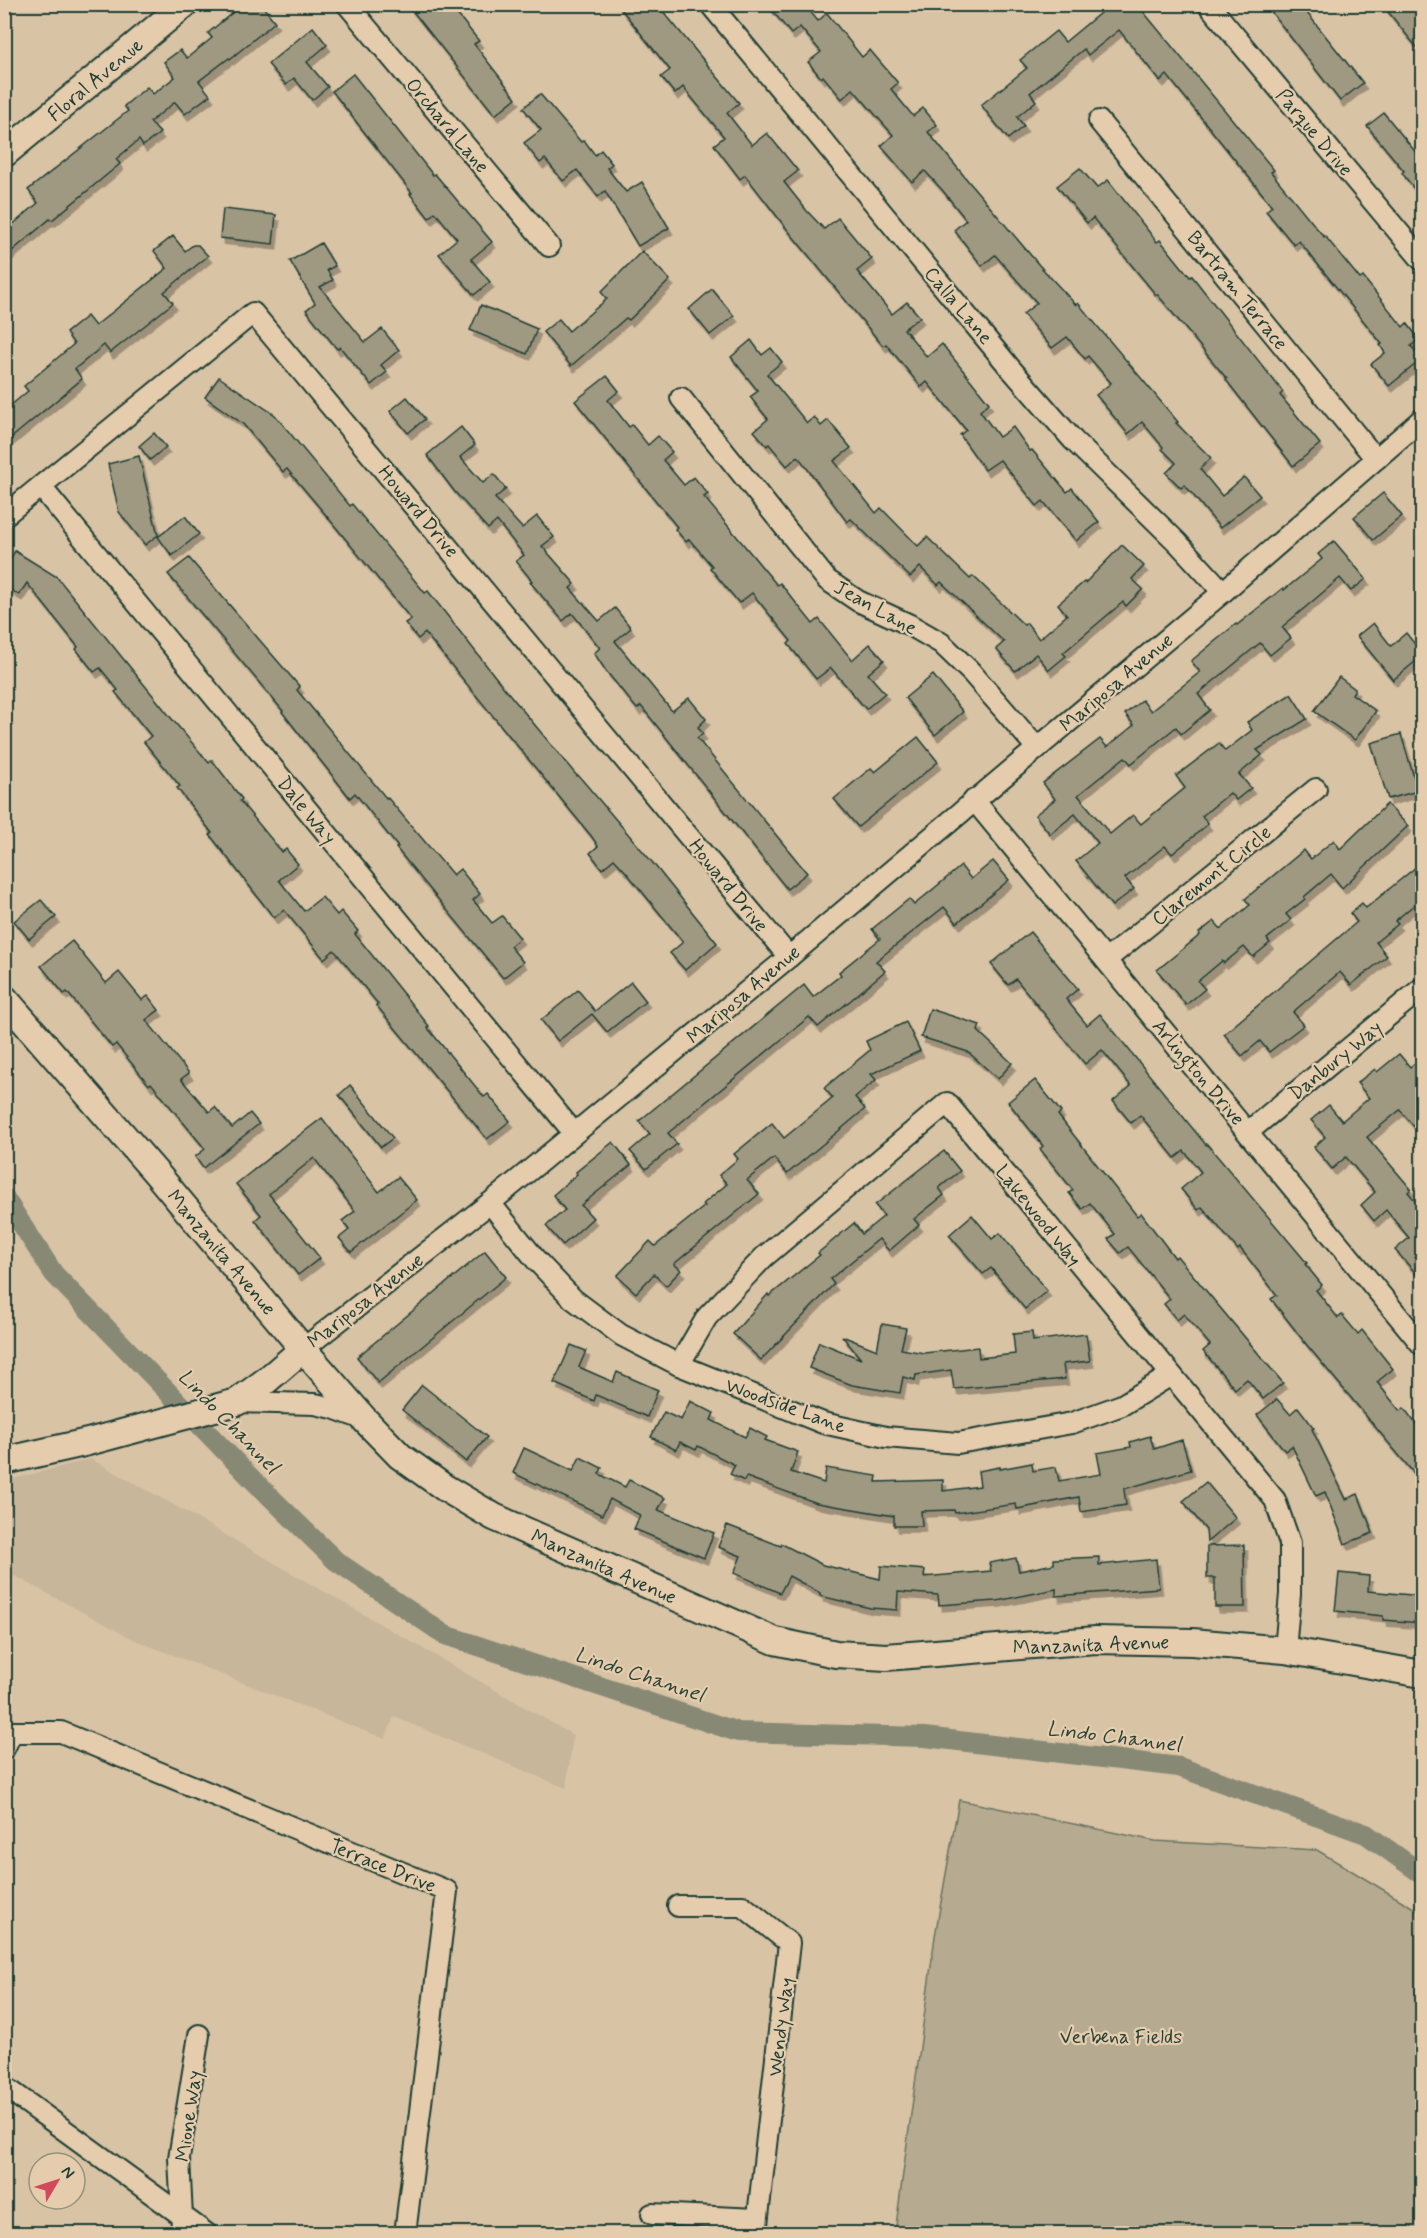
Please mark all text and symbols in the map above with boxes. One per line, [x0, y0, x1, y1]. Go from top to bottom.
street label: Floral Avenue [42, 32, 150, 128]
street label: Orchard Lane [399, 73, 495, 179]
street label: Parque Drive [1269, 83, 1359, 183]
street label: Bartram Terrace [1180, 226, 1293, 356]
street label: Calla Lane [917, 261, 998, 351]
street label: Howard Drive [371, 460, 465, 564]
street label: Jean Lane [829, 574, 922, 642]
street label: Mariposa Avenue [1054, 627, 1180, 739]
street label: Dale Way [270, 771, 342, 851]
street label: Claremont Circle [1146, 819, 1277, 933]
street label: Howard Drive [682, 834, 774, 938]
street label: Mariposa Avenue [681, 939, 807, 1051]
street label: Arlington Drive [1144, 1014, 1250, 1133]
street label: Danbury Way [1283, 1015, 1388, 1107]
street label: Lakewood Way [989, 1160, 1087, 1272]
street label: Manzanita Avenue [160, 1184, 282, 1322]
street label: Mariposa Avenue [302, 1247, 430, 1355]
water label: Lindo Channel [171, 1363, 287, 1481]
street label: Woodside Lane [721, 1372, 849, 1441]
street label: Manzanita Avenue [526, 1523, 680, 1612]
street label: Manzanita Avenue [1012, 1629, 1170, 1662]
water label: Lindo Channel [571, 1641, 710, 1710]
water label: Lindo Channel [1045, 1715, 1184, 1759]
street label: Terrace Drive [325, 1833, 440, 1900]
street label: Wendy Way [762, 1976, 801, 2078]
park label: Verbena Fields [1060, 2024, 1182, 2051]
street label: Mione Way [170, 2069, 209, 2164]
north arrow [27, 2151, 87, 2211]
text: N [56, 2162, 79, 2183]

